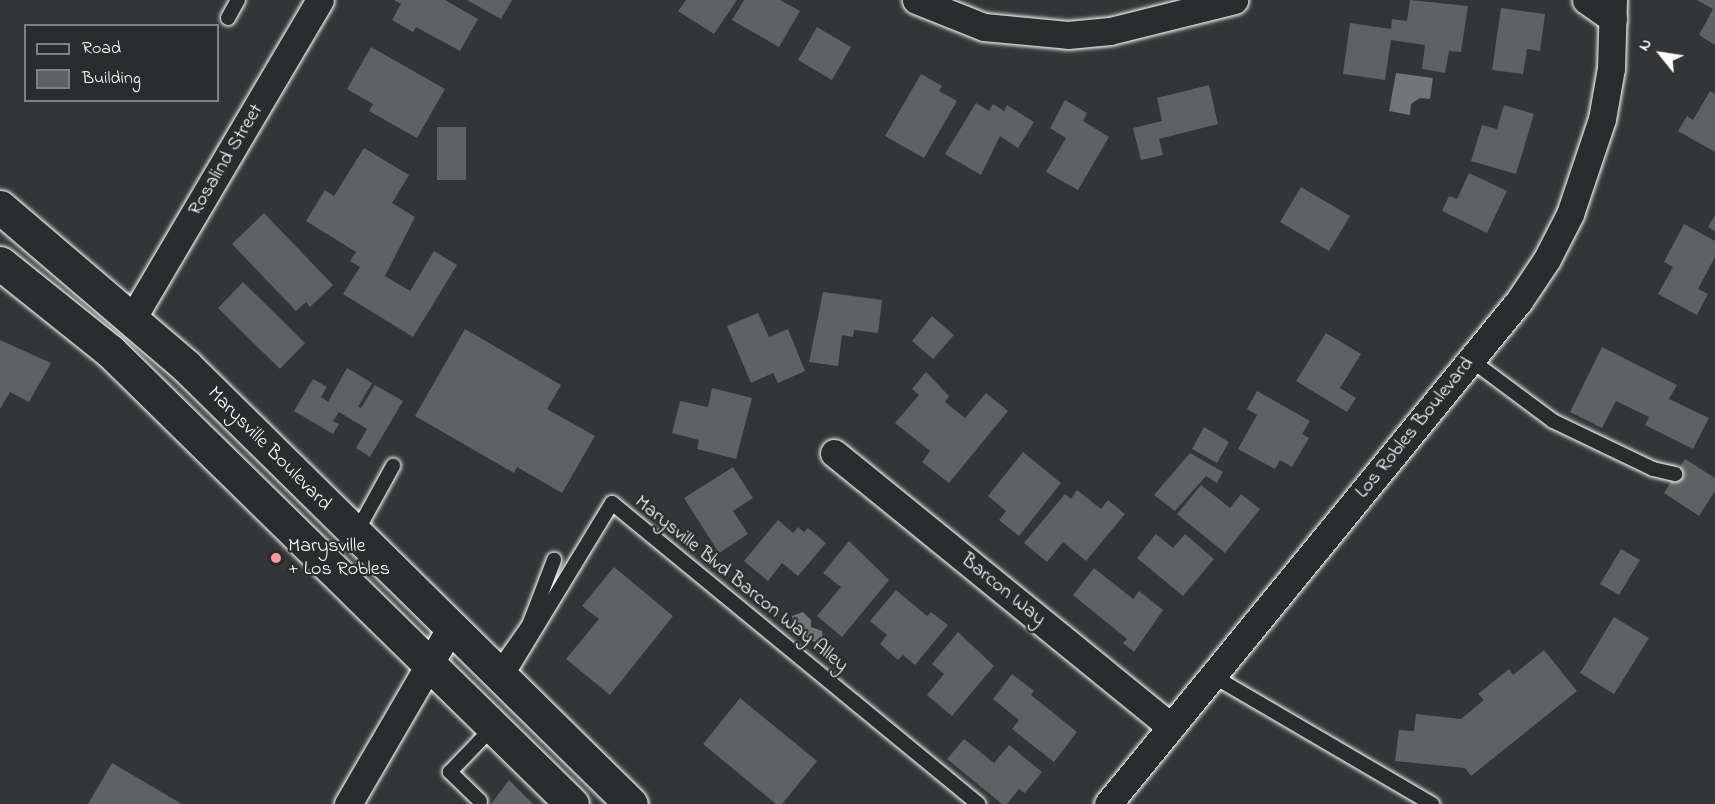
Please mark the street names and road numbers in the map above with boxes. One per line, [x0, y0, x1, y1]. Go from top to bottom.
street label: Rosalind Street [183, 100, 269, 220]
street label: Los Robles Boulevard [1351, 353, 1479, 503]
street label: Marysville Boulevard [202, 382, 336, 516]
street label: Marysville Blvd Barcon Way Alley [629, 490, 853, 678]
street label: Barcon Way [956, 549, 1050, 631]

